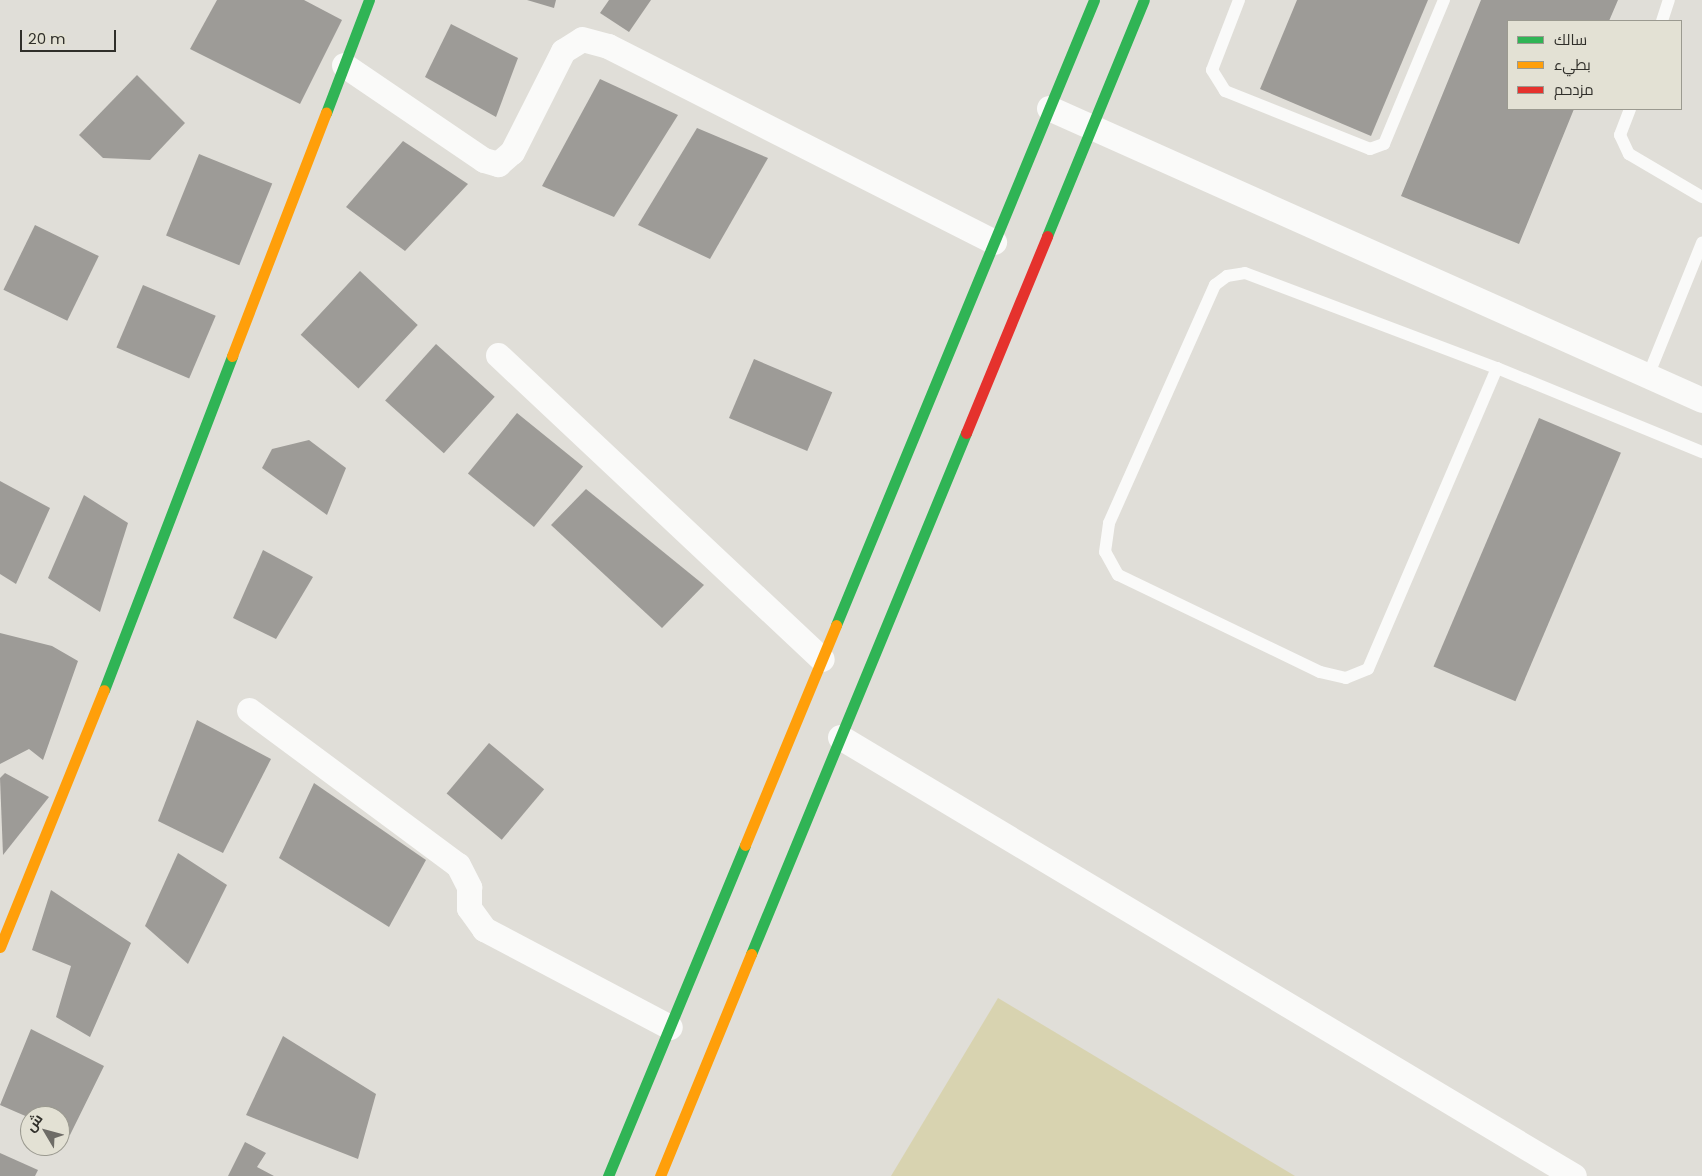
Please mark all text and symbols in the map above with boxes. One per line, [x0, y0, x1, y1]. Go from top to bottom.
scale bar [22, 20, 119, 52]
legend [1507, 20, 1682, 110]
text: 20 m [28, 28, 66, 49]
text: سالك [1554, 29, 1587, 50]
text: بطيء [1554, 54, 1591, 75]
text: مزدحم [1554, 79, 1594, 100]
north arrow [20, 1106, 70, 1156]
text: ش [20, 1109, 47, 1136]

